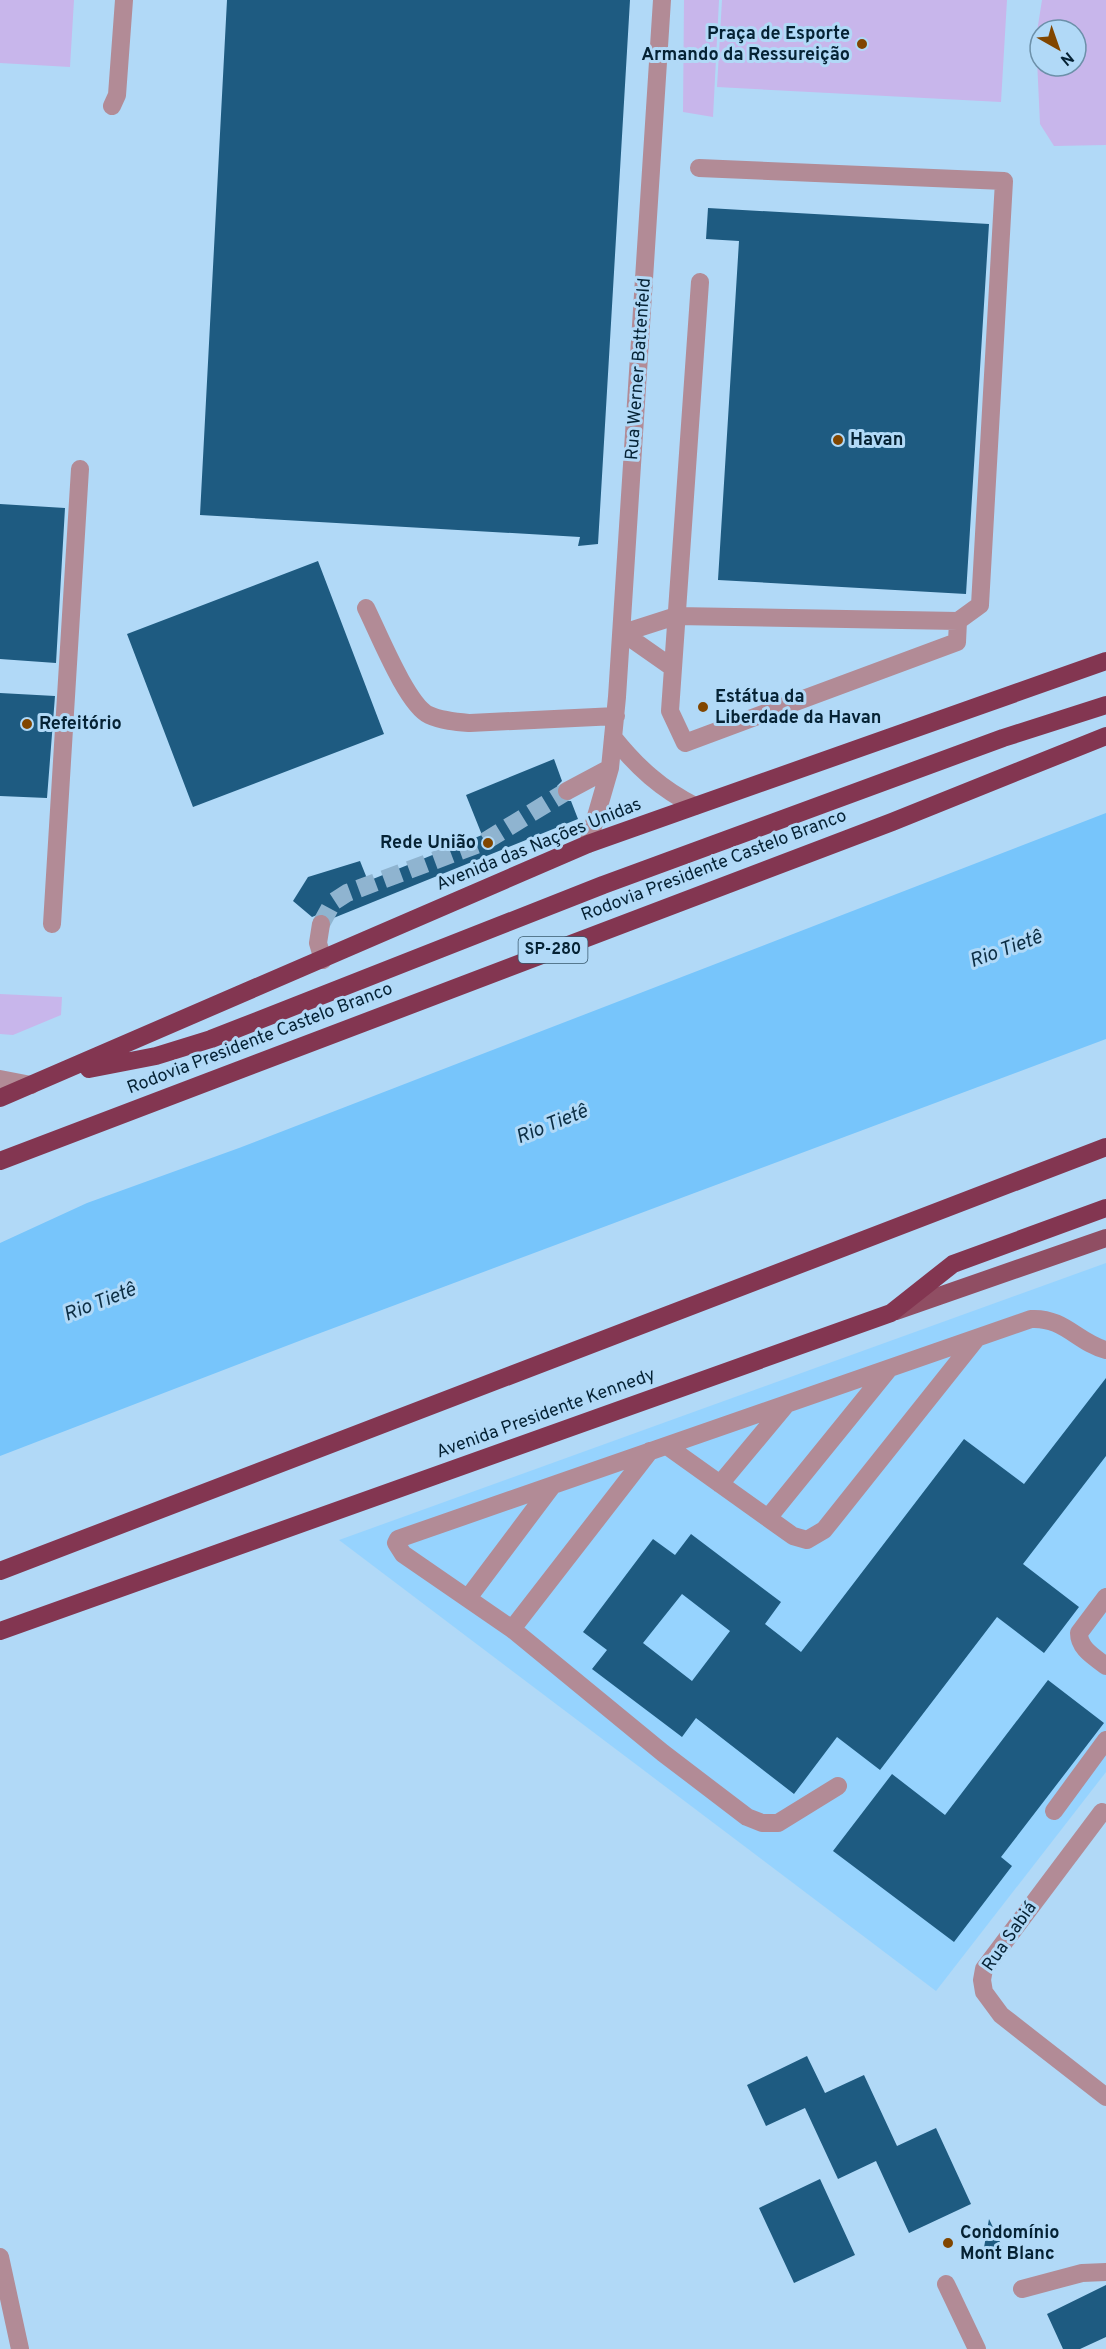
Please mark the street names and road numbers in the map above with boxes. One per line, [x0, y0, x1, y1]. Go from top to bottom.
street label: Rua Werner Battenfeld [621, 277, 657, 461]
street label: Avenida das Nações Unidas [433, 793, 645, 897]
street label: Rodovia Presidente Castelo Branco [578, 805, 850, 927]
road number: SP-280 [518, 937, 588, 963]
street label: Rodovia Presidente Castelo Branco [124, 978, 396, 1100]
street label: Avenida Presidente Kennedy [433, 1364, 659, 1464]
street label: Rua Sabiá [978, 1898, 1042, 1976]

